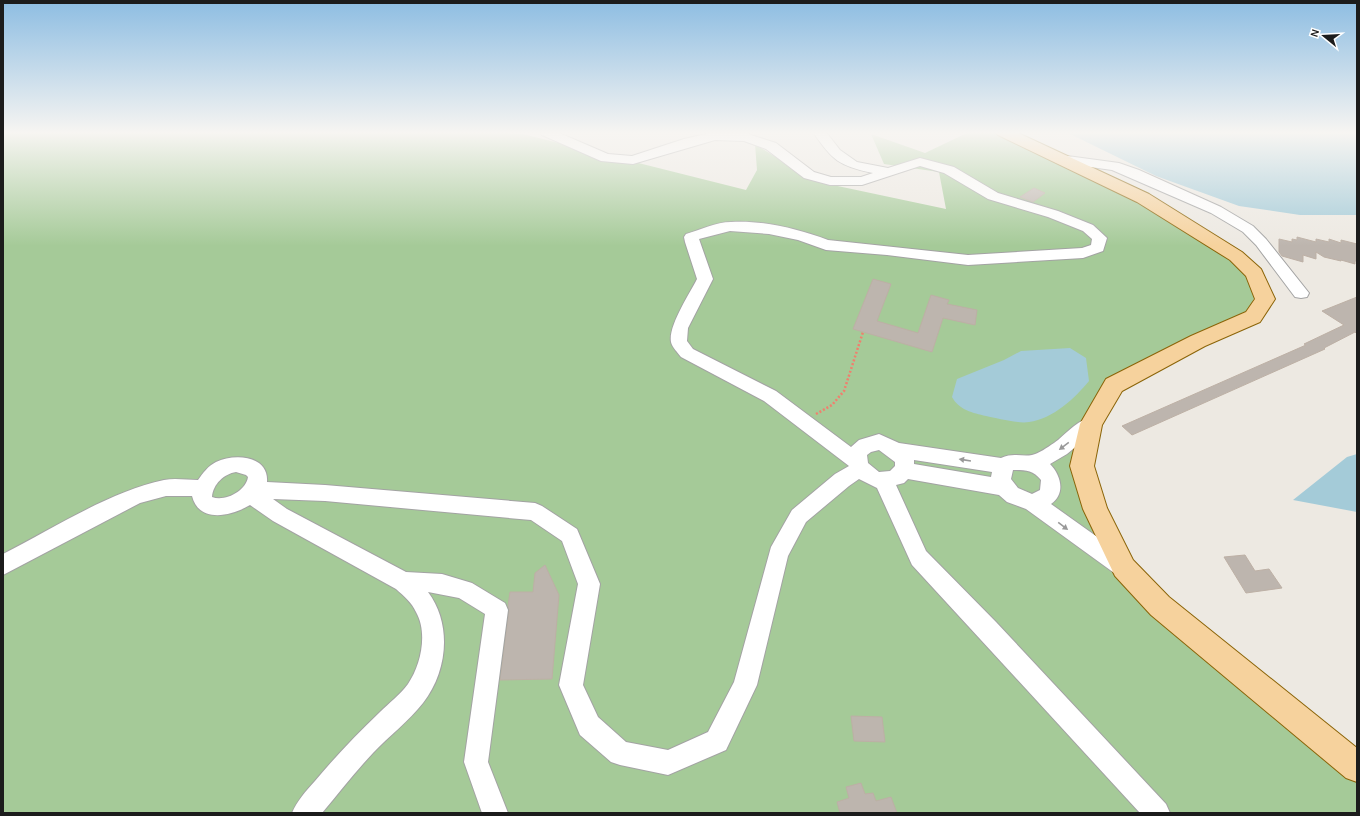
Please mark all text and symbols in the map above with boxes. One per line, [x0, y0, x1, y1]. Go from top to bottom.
north arrow [1304, 16, 1344, 56]
text: N [1308, 27, 1322, 39]
one-way arrow [1058, 441, 1069, 450]
one-way arrow [959, 457, 971, 463]
one-way arrow [1058, 522, 1068, 530]

